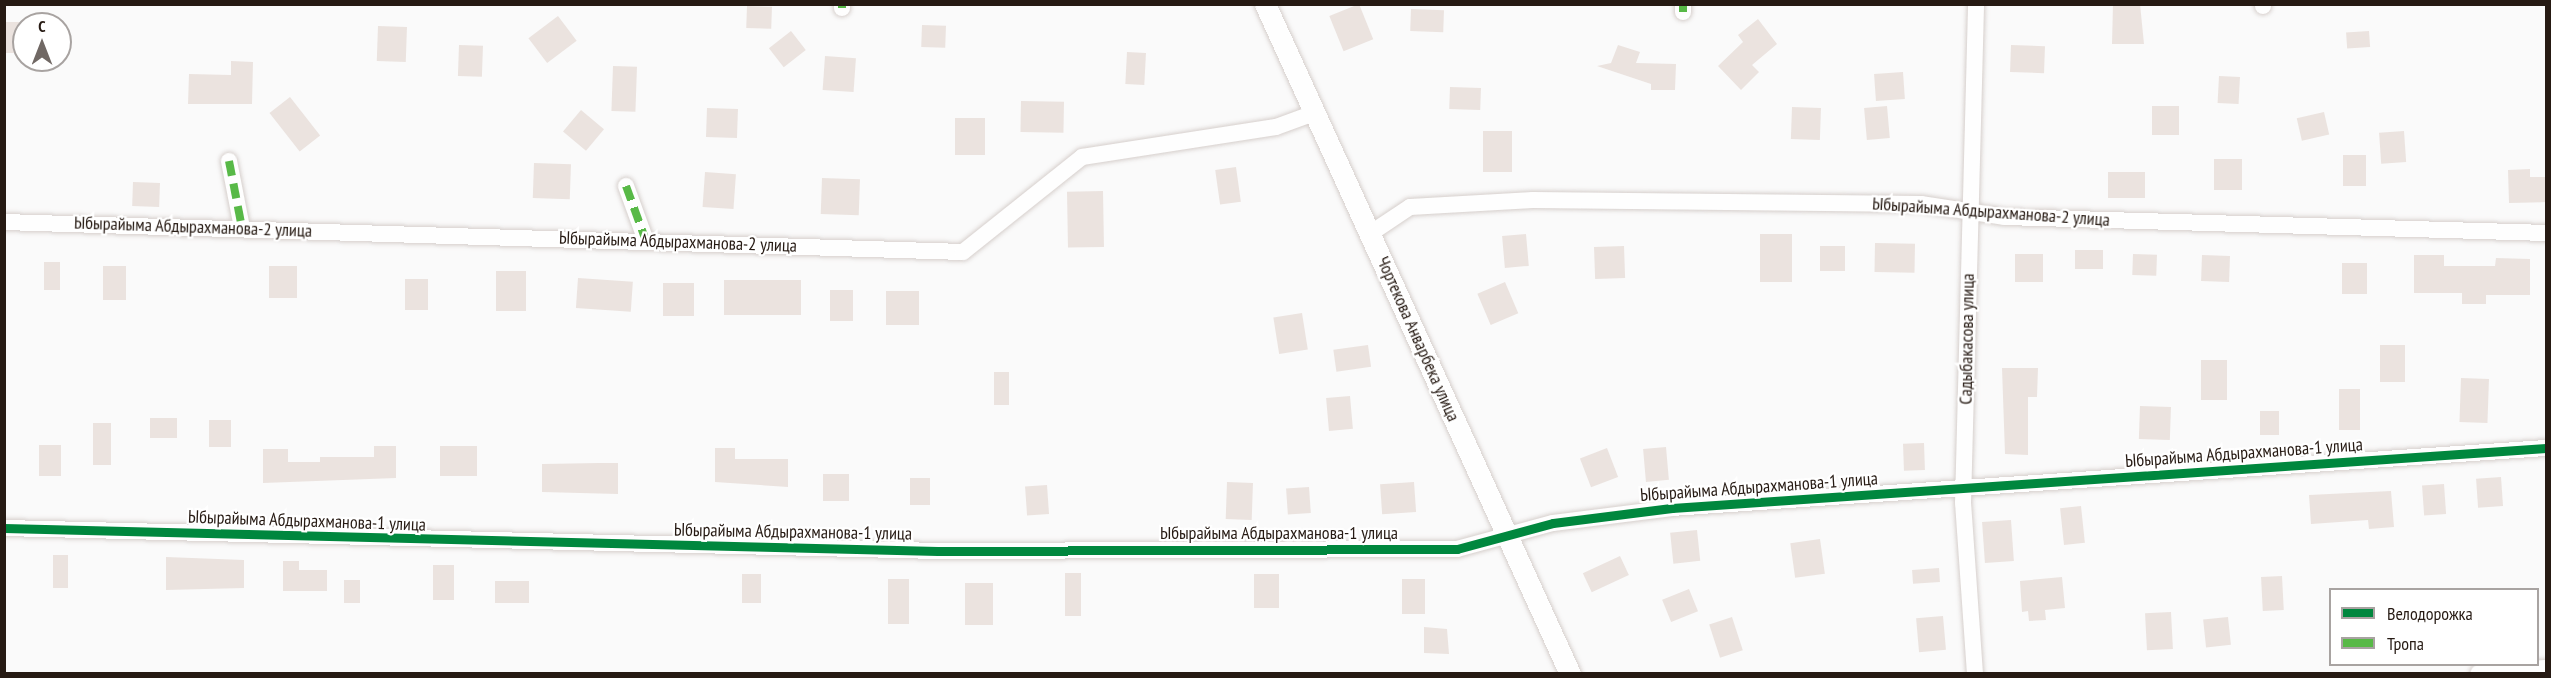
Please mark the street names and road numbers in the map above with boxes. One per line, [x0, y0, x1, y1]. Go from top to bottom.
street label: Ыбырайыма Абдырахманова-2 улица [1871, 193, 2111, 231]
street label: Ыбырайыма Абдырахманова-2 улица [73, 212, 313, 242]
street label: Ыбырайыма Абдырахманова-2 улица [558, 227, 798, 257]
street label: Чортекова Анварбека улица [1372, 253, 1464, 425]
street label: Садыбакасова улица [1955, 273, 1979, 405]
street label: Ыбырайыма Абдырахманова-1 улица [2124, 434, 2364, 472]
street label: Ыбырайыма Абдырахманова-1 улица [1639, 468, 1879, 506]
street label: Ыбырайыма Абдырахманова-1 улица [187, 506, 427, 536]
street label: Ыбырайыма Абдырахманова-1 улица [673, 519, 913, 545]
street label: Ыбырайыма Абдырахманова-1 улица [1160, 522, 1398, 544]

